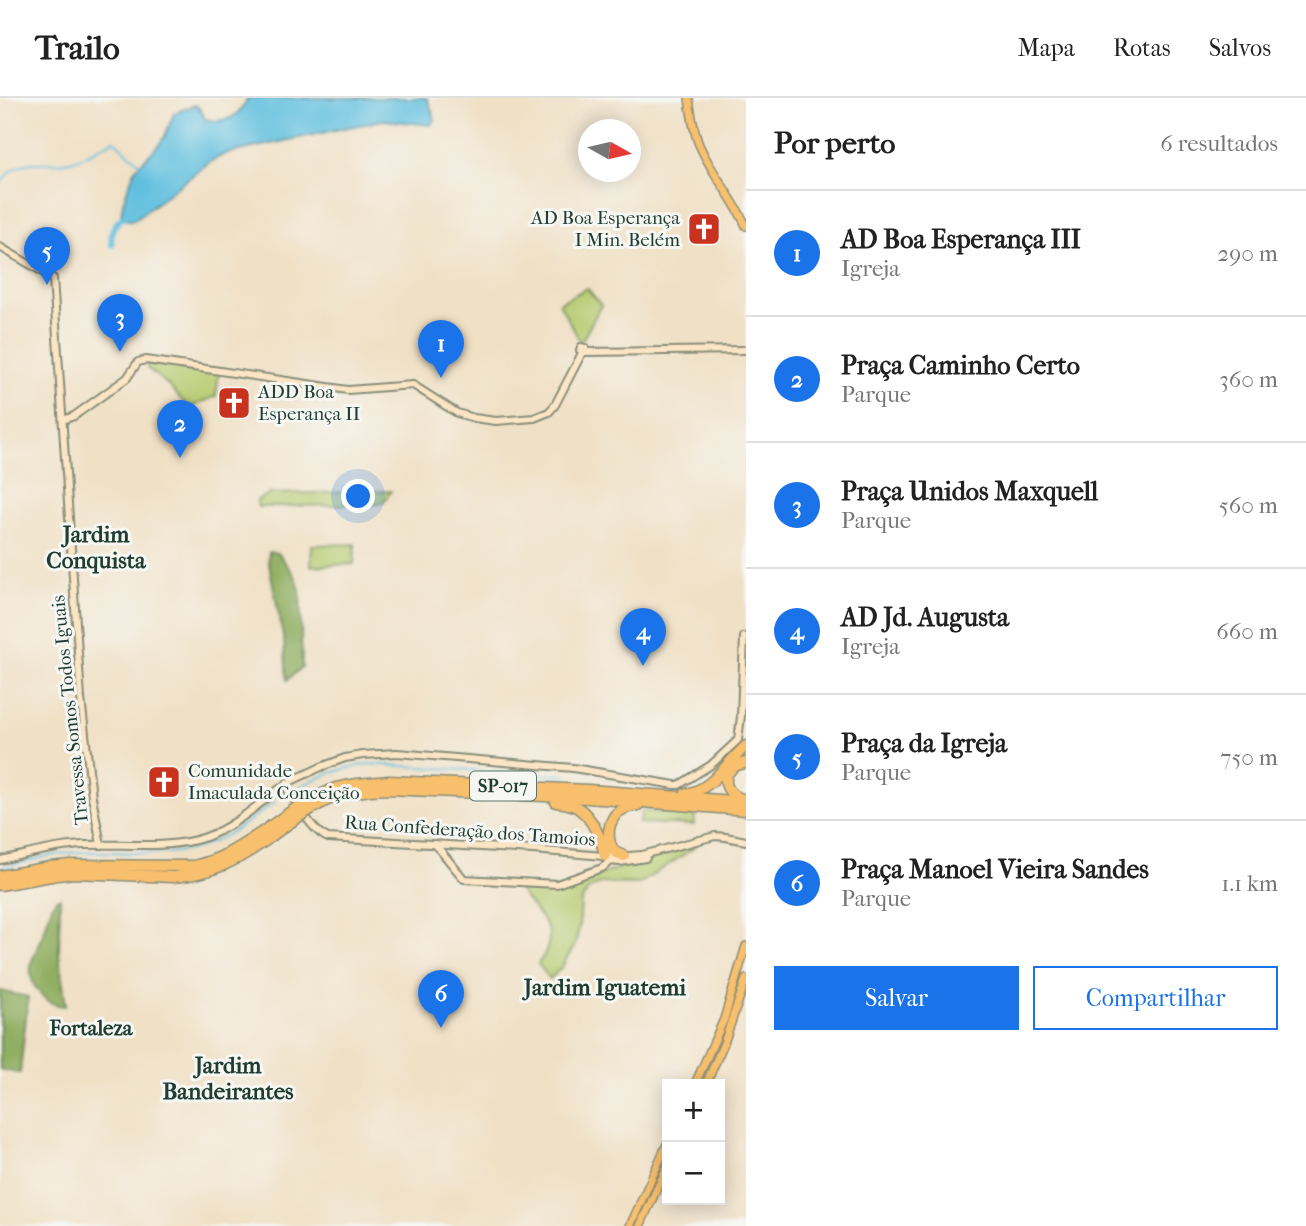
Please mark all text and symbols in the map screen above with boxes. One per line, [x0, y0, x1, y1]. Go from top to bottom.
text: Trailo [35, 29, 120, 68]
text: Mapa [1018, 34, 1075, 62]
text: Rotas [1113, 34, 1171, 62]
text: Salvos [1209, 34, 1271, 62]
north arrow [578, 119, 641, 182]
text: Por perto [774, 126, 896, 161]
text: 6 resultados [1160, 130, 1278, 157]
place label: AD Boa Esperança I Min. Belém [530, 207, 680, 251]
church icon: AD Boa Esperança I Min. Belém [685, 210, 723, 248]
text: AD Boa Esperança III [841, 224, 1081, 255]
pin: 5 [24, 227, 70, 285]
text: 1 [793, 240, 801, 267]
text: 290 m [1217, 240, 1278, 267]
text: Igreja [841, 255, 900, 282]
pin: 3 [97, 294, 143, 352]
pin: 1 [418, 320, 464, 378]
text: Praça Caminho Certo [841, 350, 1080, 381]
text: 2 [791, 366, 803, 393]
text: 360 m [1219, 366, 1278, 393]
place label: ADD Boa Esperança II [257, 381, 360, 425]
text: Parque [841, 381, 911, 408]
church icon: ADD Boa Esperança II [215, 384, 253, 422]
pin: 2 [157, 400, 203, 458]
text: Praça Unidos Maxquell [841, 476, 1098, 507]
your location [341, 479, 375, 513]
text: 3 [792, 492, 802, 519]
text: 560 m [1219, 492, 1278, 519]
text: Parque [841, 507, 911, 534]
district label: Jardim Conquista [46, 521, 147, 574]
street label: Travessa Somos Todos Iguais [47, 594, 93, 826]
text: AD Jd. Augusta [841, 602, 1009, 633]
pin: 4 [620, 608, 666, 666]
text: 4 [790, 618, 804, 645]
text: 660 m [1216, 618, 1278, 645]
text: Igreja [841, 633, 900, 660]
text: Praça da Igreja [841, 728, 1007, 759]
text: 5 [792, 744, 802, 771]
text: 750 m [1220, 744, 1278, 771]
text: Parque [841, 759, 911, 786]
place label: Comunidade Imaculada Conceição [188, 760, 360, 804]
church icon: Comunidade Imaculada Conceição [145, 763, 183, 801]
road number: SP-017 [470, 772, 536, 800]
street label: Rua Confederação dos Tamoios [344, 811, 596, 851]
text: Praça Manoel Vieira Sandes [841, 854, 1149, 885]
text: 6 [791, 870, 803, 897]
text: 1.1 km [1221, 870, 1278, 897]
text: Parque [841, 885, 911, 912]
button: Salvar [774, 966, 1019, 1030]
button: Compartilhar [1033, 966, 1278, 1030]
pin: 6 [418, 970, 464, 1028]
district label: Jardim Iguatemi [522, 974, 686, 1001]
district label: Fortaleza [49, 1016, 134, 1040]
district label: Jardim Bandeirantes [162, 1052, 294, 1105]
map controls [662, 1079, 725, 1205]
button: + [662, 1079, 725, 1142]
button: − [662, 1142, 725, 1205]

